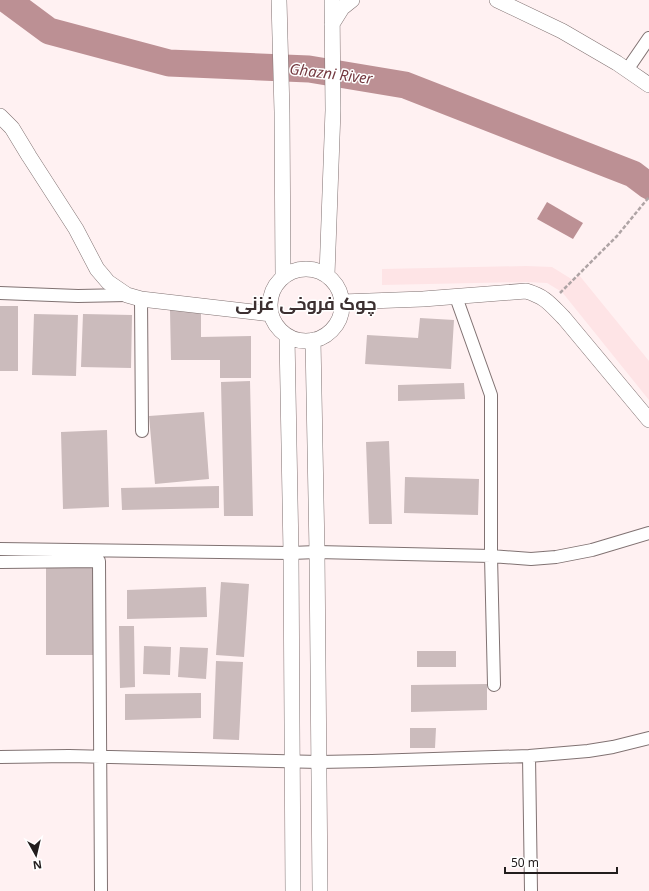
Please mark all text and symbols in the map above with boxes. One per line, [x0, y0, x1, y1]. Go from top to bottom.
water label: Ghazni River [288, 58, 375, 88]
district label: چوک فروخی غزنی [235, 291, 377, 316]
north arrow [16, 835, 56, 875]
scale bar [505, 849, 617, 875]
text: 50 m [511, 854, 539, 871]
text: N [32, 857, 43, 873]

